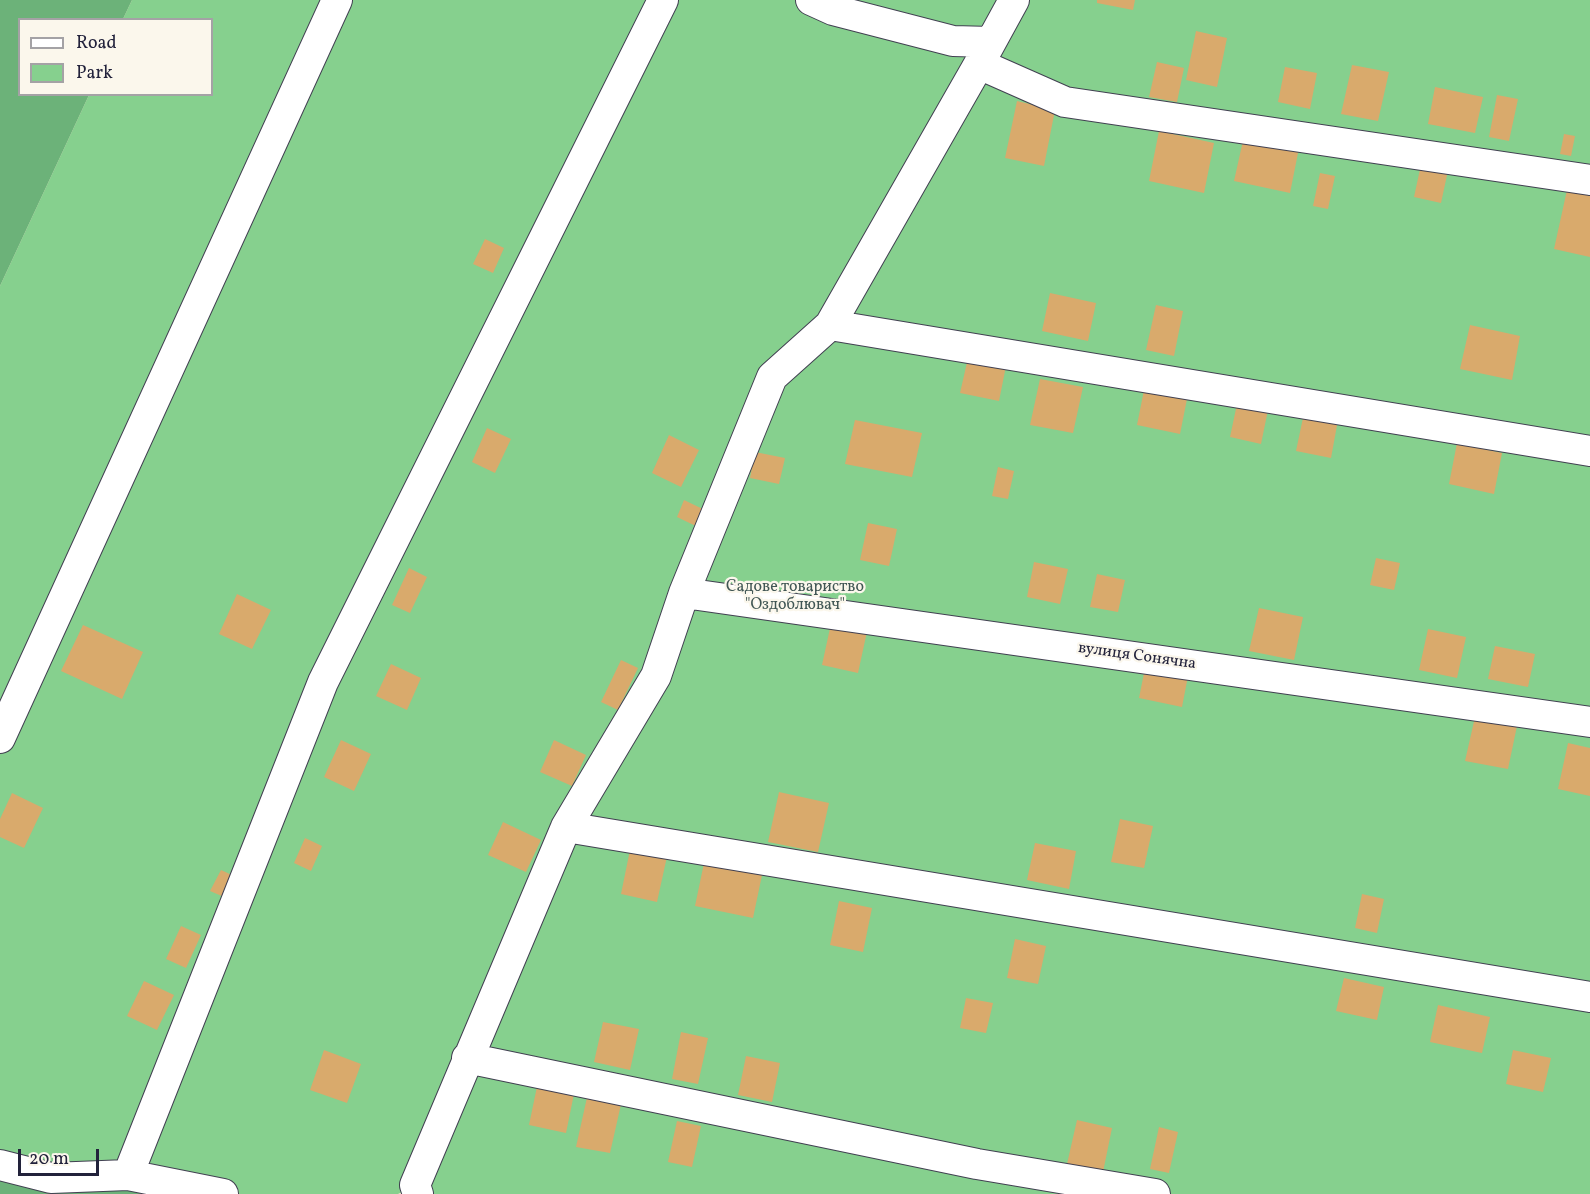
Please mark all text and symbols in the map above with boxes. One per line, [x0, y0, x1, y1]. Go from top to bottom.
legend [18, 18, 213, 96]
text: Road [76, 31, 117, 56]
text: Park [76, 61, 113, 86]
park label: Садове товариство "Оздоблювач" [726, 578, 864, 616]
street label: вулиця Сонячна [1077, 639, 1197, 675]
scale bar [21, 1137, 102, 1175]
text: 20 m [29, 1147, 69, 1172]

